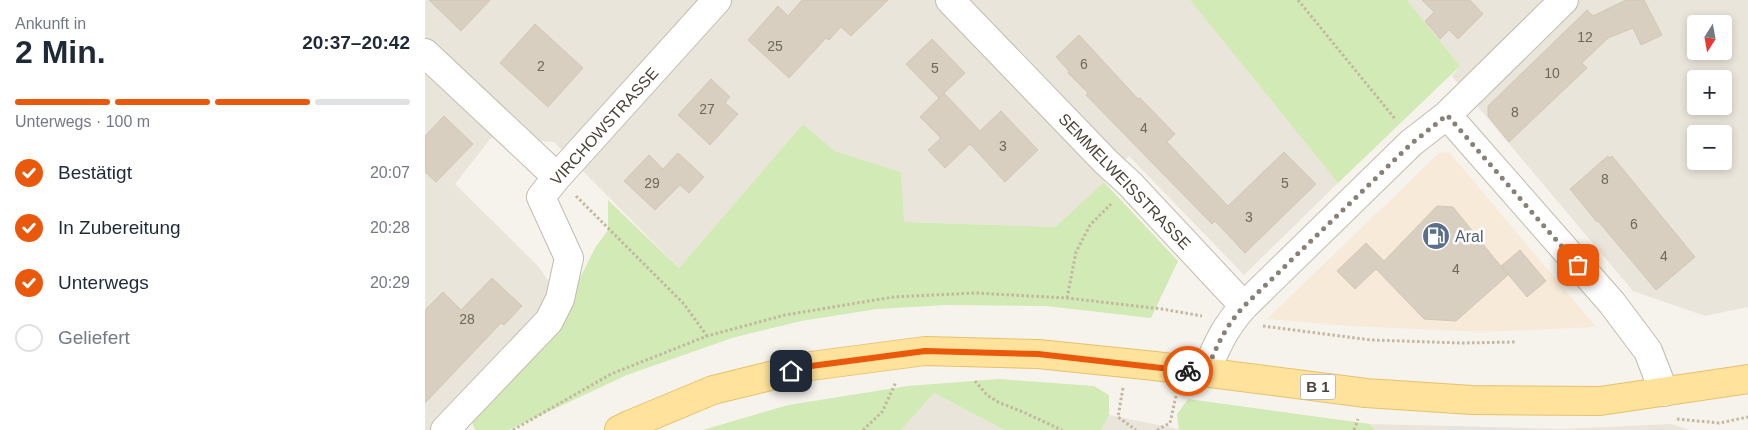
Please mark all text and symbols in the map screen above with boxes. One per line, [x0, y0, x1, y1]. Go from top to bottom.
text: Ankunft in [15, 15, 86, 32]
north arrow [1687, 15, 1733, 60]
map controls [1687, 15, 1732, 170]
house number: 12 [1577, 29, 1593, 45]
text: 20:37–20:42 [302, 32, 410, 53]
text: 2 Min. [15, 34, 106, 70]
house number: 25 [767, 38, 783, 54]
house number: 6 [1080, 56, 1088, 72]
house number: 2 [537, 58, 545, 74]
house number: 5 [931, 60, 939, 76]
street label: VIRCHOWSTRASSE [547, 64, 662, 189]
house number: 10 [1544, 65, 1560, 81]
button: + [1687, 70, 1732, 115]
house number: 27 [699, 101, 715, 117]
house number: 8 [1511, 104, 1519, 120]
street label: SEMMELWEISSTRASSE [1055, 110, 1194, 253]
text: Unterwegs · 100 m [15, 113, 150, 130]
house number: 4 [1140, 120, 1148, 136]
button: − [1687, 125, 1732, 170]
house number: 3 [999, 138, 1007, 154]
icon: check [15, 159, 43, 187]
text: Bestätigt [58, 162, 132, 183]
text: 20:07 [370, 164, 410, 181]
house number: 8 [1601, 171, 1609, 187]
house number: 29 [644, 175, 660, 191]
house number: 5 [1281, 175, 1289, 191]
house number: 3 [1245, 209, 1253, 225]
icon: check [15, 214, 43, 242]
house number: 6 [1630, 216, 1638, 232]
text: In Zubereitung [58, 217, 181, 238]
text: 20:28 [370, 219, 410, 236]
fuel station icon: Aral [1421, 221, 1451, 251]
place label: Aral [1455, 228, 1483, 245]
pin [1557, 244, 1599, 286]
house number: 4 [1660, 248, 1668, 264]
icon: bag [1564, 251, 1592, 279]
house number: 4 [1452, 261, 1460, 277]
icon: check [15, 269, 43, 297]
text: Unterwegs [58, 272, 149, 293]
text: 20:29 [370, 274, 410, 291]
house number: 28 [459, 311, 475, 327]
text: Geliefert [58, 327, 130, 348]
courier [1163, 346, 1213, 396]
pin [770, 350, 812, 392]
icon: home [777, 357, 805, 385]
icon: bike [1174, 357, 1202, 385]
road number: B 1 [1301, 374, 1335, 400]

